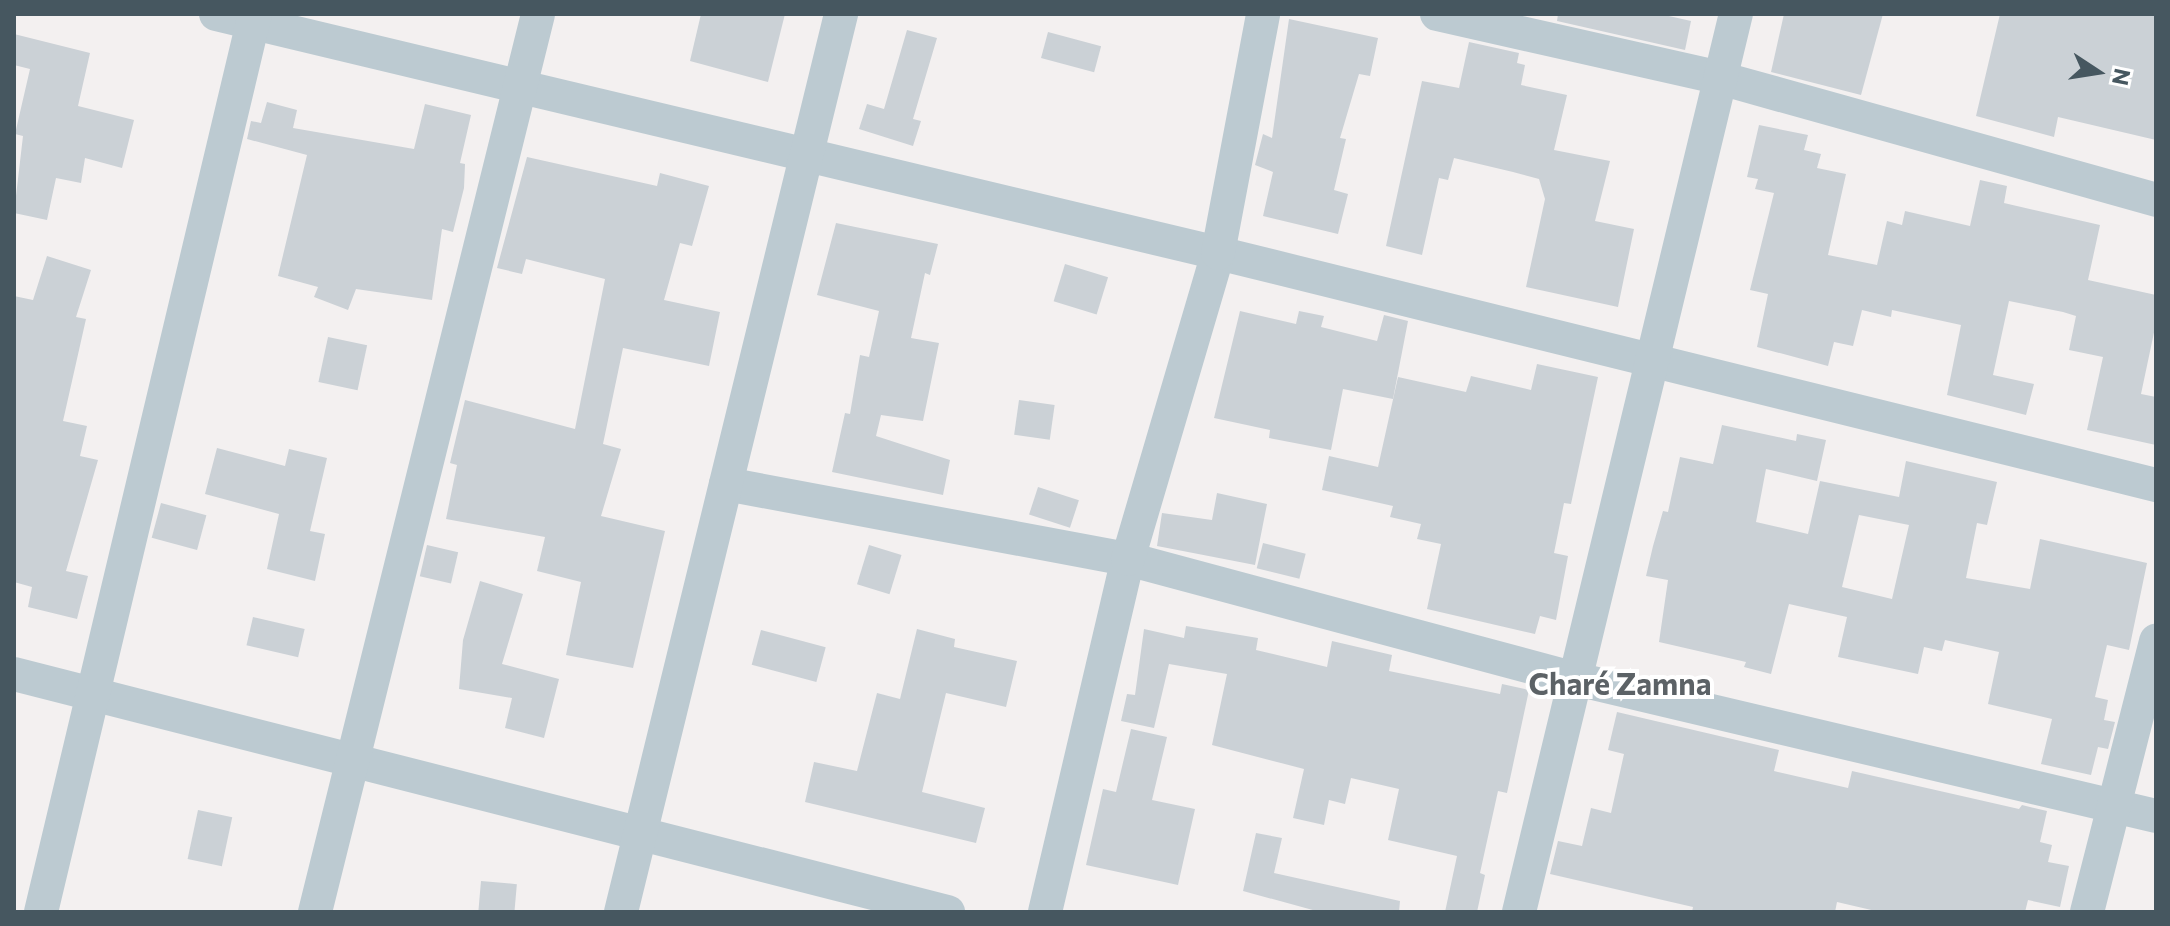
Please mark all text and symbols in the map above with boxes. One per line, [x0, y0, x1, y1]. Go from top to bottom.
north arrow [2058, 32, 2138, 112]
text: N [2107, 66, 2137, 88]
district label: Charé Zamna [1529, 665, 1711, 701]

